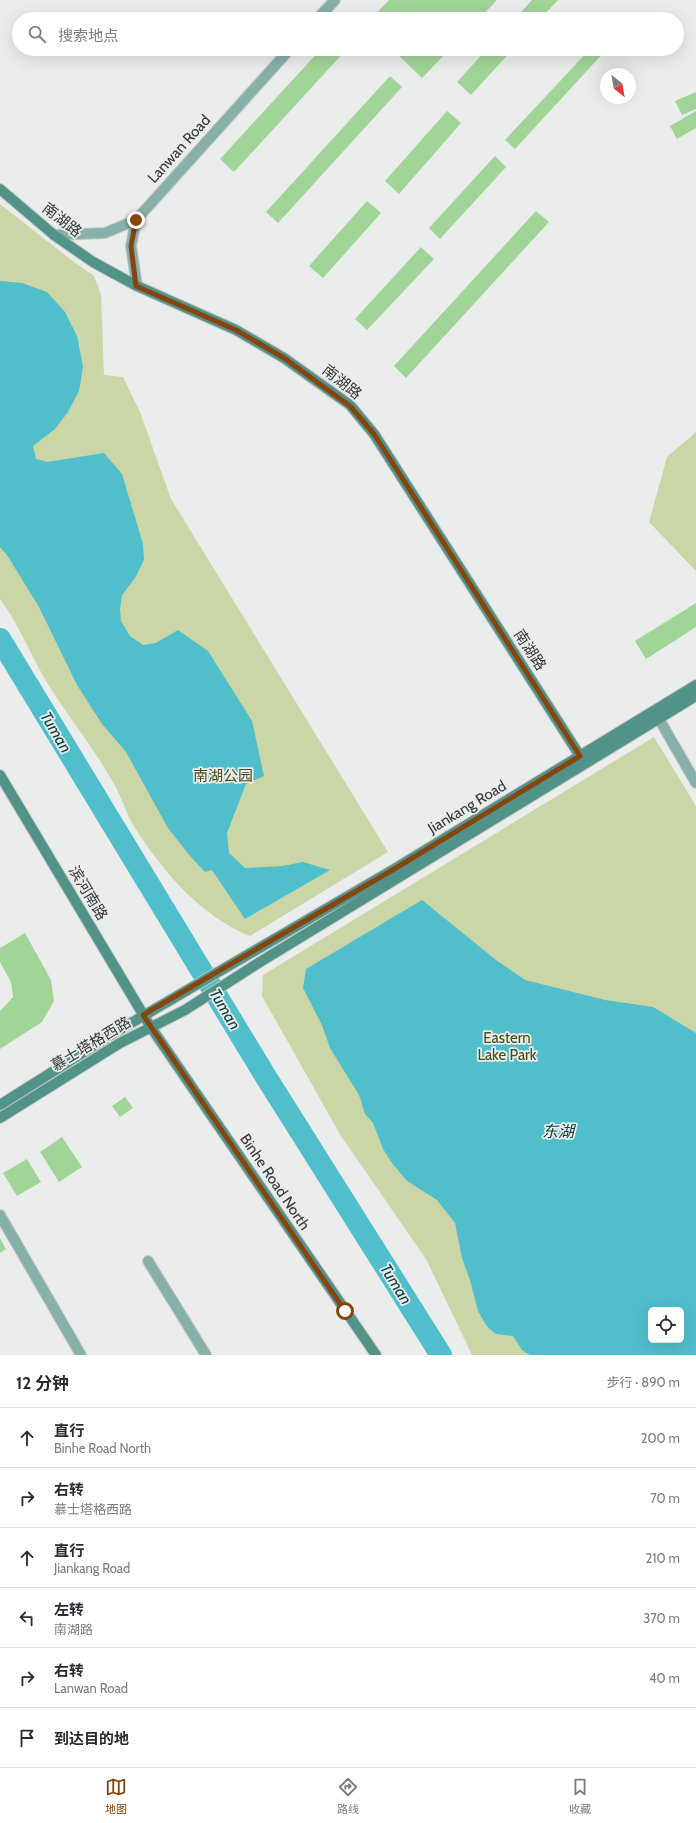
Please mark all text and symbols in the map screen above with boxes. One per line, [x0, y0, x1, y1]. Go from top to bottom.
search box [12, 12, 684, 56]
icon: search [26, 23, 48, 45]
text: 搜索地点 [58, 27, 118, 45]
north arrow [600, 68, 636, 104]
street label: Lanwan Road [144, 111, 214, 187]
street label: 南湖路 [39, 199, 85, 241]
route end [127, 211, 145, 229]
street label: 南湖路 [319, 361, 365, 403]
street label: 南湖路 [510, 626, 550, 674]
water label: Tuman [36, 708, 76, 756]
park label: 南湖公园 [193, 767, 253, 785]
street label: Jiankang Road [424, 777, 509, 838]
street label: 滨河南路 [65, 863, 111, 923]
water label: Tuman [205, 985, 245, 1033]
street label: 慕士塔格西路 [48, 1013, 134, 1075]
park label: Eastern Lake Park [477, 1029, 537, 1064]
water label: 东湖 [542, 1122, 577, 1141]
street label: Binhe Road North [236, 1131, 314, 1233]
water label: Tuman [376, 1260, 416, 1308]
route start [336, 1302, 354, 1320]
map controls [648, 1307, 684, 1343]
button: locate [648, 1307, 684, 1343]
text: 12 分钟 [16, 1373, 69, 1393]
text: 步行 · 890 m [606, 1374, 680, 1390]
text: 直行 [54, 1422, 84, 1440]
icon: ahead [16, 1427, 38, 1449]
text: 200 m [641, 1430, 680, 1446]
text: Binhe Road North [54, 1440, 151, 1456]
text: 右转 [54, 1481, 84, 1499]
icon: right [16, 1487, 38, 1509]
text: 70 m [650, 1490, 680, 1506]
text: 慕士塔格西路 [54, 1501, 132, 1517]
text: 直行 [54, 1542, 84, 1560]
icon: ahead [16, 1547, 38, 1569]
text: 210 m [646, 1550, 680, 1566]
text: Jiankang Road [54, 1560, 130, 1576]
text: 左转 [54, 1601, 84, 1619]
icon: left [16, 1607, 38, 1629]
text: 370 m [643, 1610, 680, 1626]
text: 南湖路 [54, 1621, 93, 1637]
text: 右转 [54, 1662, 84, 1680]
icon: right [16, 1667, 38, 1689]
text: 40 m [649, 1670, 680, 1686]
text: Lanwan Road [54, 1680, 128, 1696]
icon: arrive [16, 1727, 38, 1749]
text: 到达目的地 [54, 1730, 129, 1748]
tab: 地图 [105, 1776, 127, 1816]
tab: 路线 [337, 1776, 359, 1816]
tab: 收藏 [569, 1776, 591, 1816]

